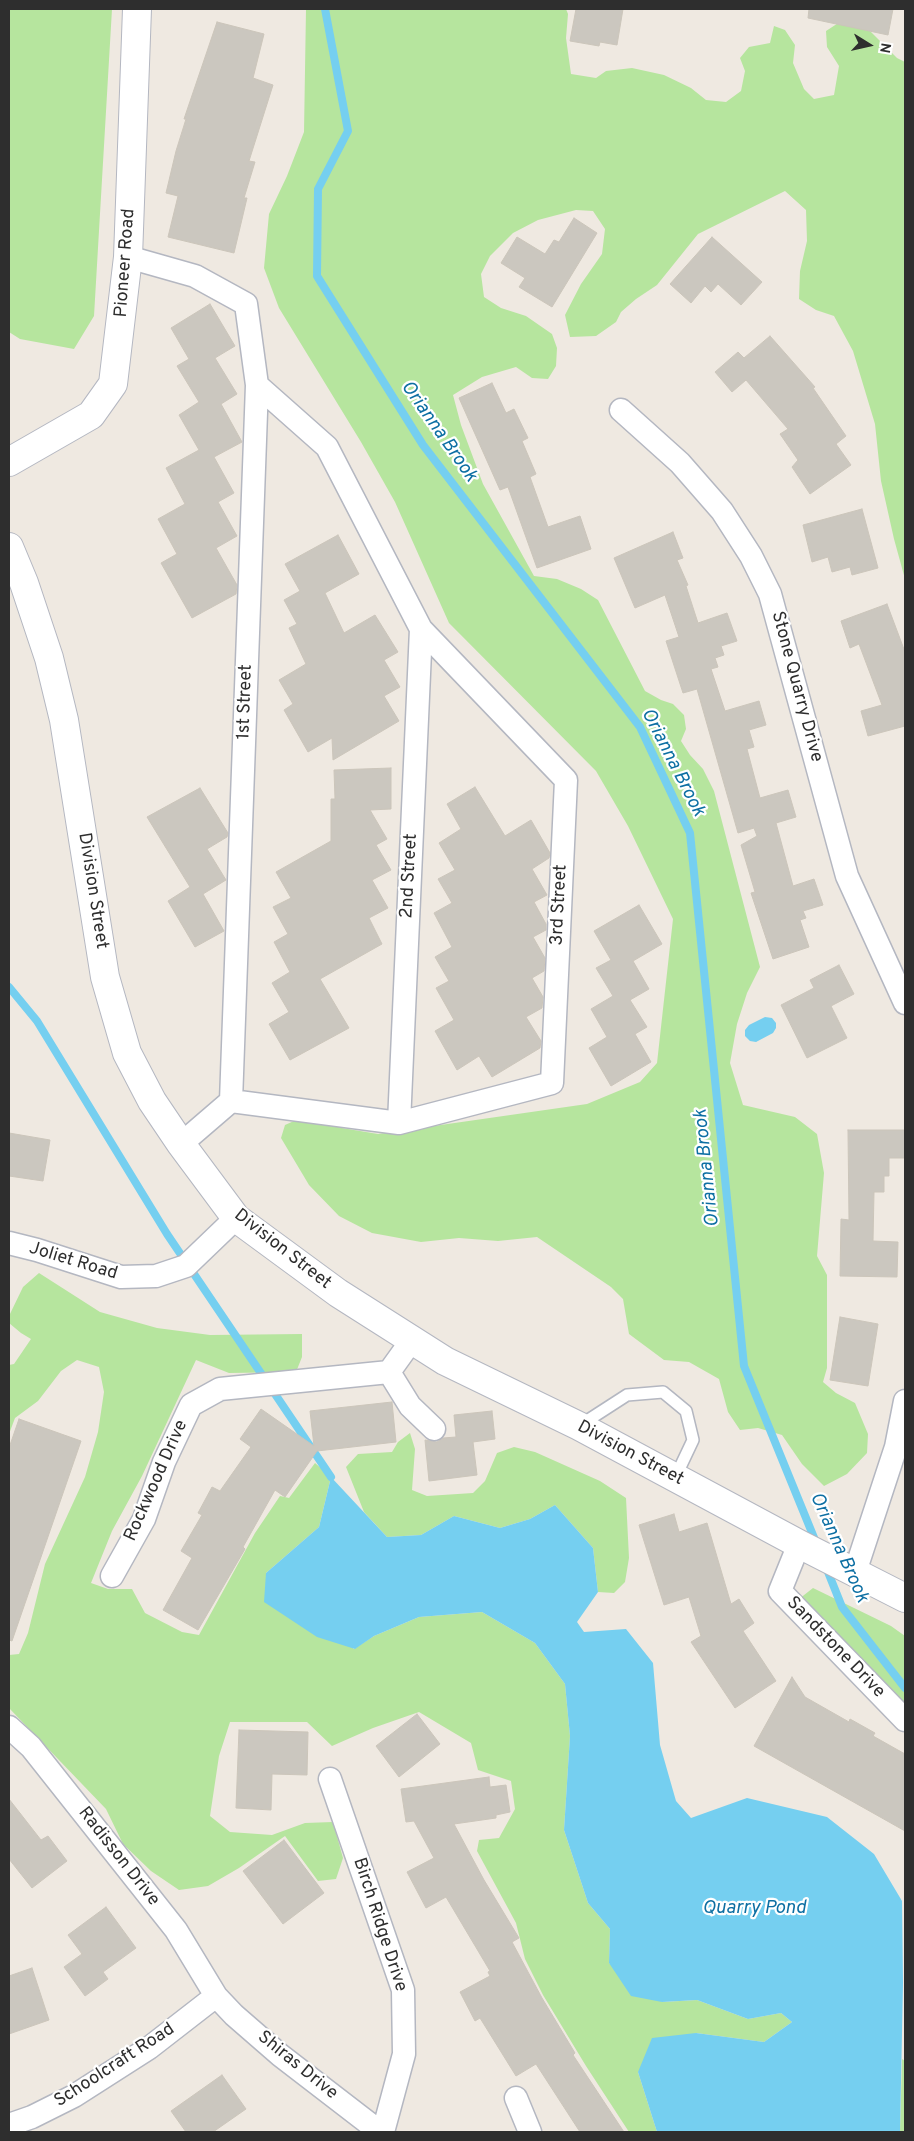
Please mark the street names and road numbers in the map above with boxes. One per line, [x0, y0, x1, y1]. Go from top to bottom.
street label: Pioneer Road [111, 208, 141, 318]
street label: Stone Quarry Drive [766, 609, 826, 765]
street label: 1st Street [234, 664, 258, 740]
street label: Division Street [72, 831, 112, 951]
street label: 2nd Street [397, 833, 423, 919]
street label: 3rd Street [547, 864, 573, 946]
street label: Division Street [229, 1205, 335, 1295]
street label: Joliet Road [26, 1238, 120, 1286]
street label: Rockwood Drive [121, 1417, 193, 1545]
street label: Division Street [573, 1417, 687, 1491]
street label: Sandstone Drive [781, 1593, 889, 1703]
street label: Radisson Drive [73, 1803, 163, 1911]
street label: Birch Ridge Drive [347, 1855, 411, 1995]
street label: Schoolcraft Road [51, 2019, 179, 2113]
street label: Shiras Drive [253, 2027, 341, 2105]

